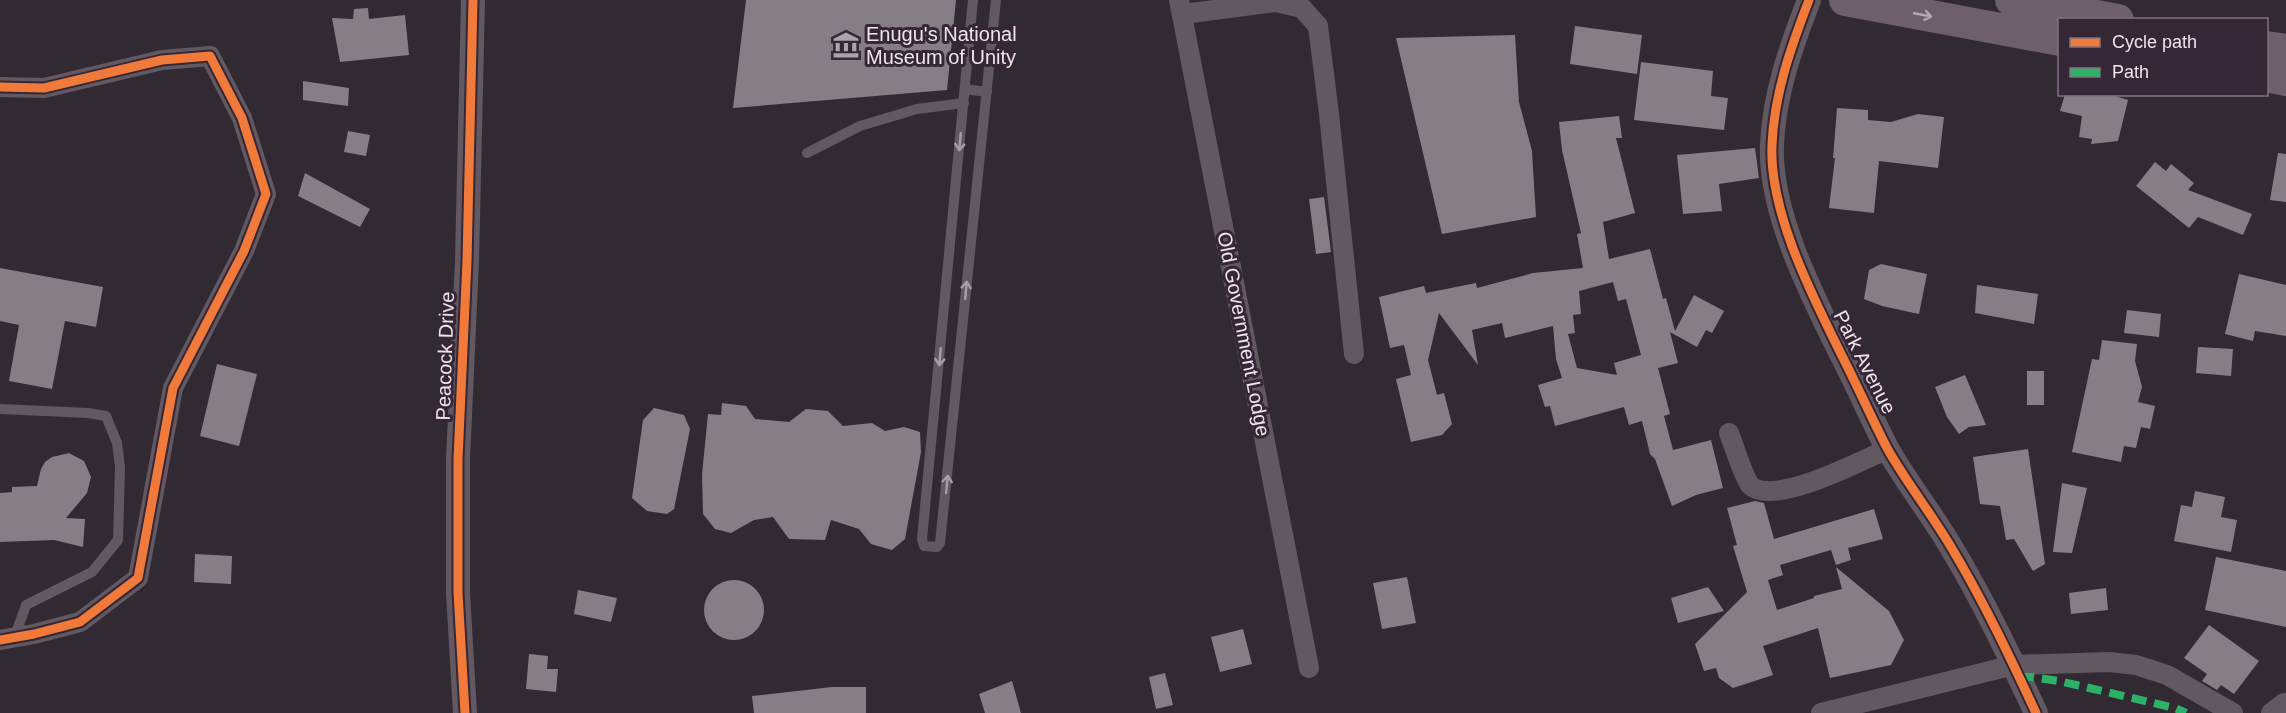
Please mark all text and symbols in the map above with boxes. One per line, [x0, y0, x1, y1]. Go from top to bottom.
one-way arrow [1913, 10, 1932, 21]
legend [2058, 18, 2268, 96]
place label: Enugu's National Museum of Unity [866, 23, 1017, 68]
museum icon: Enugu's National Museum of Unity [831, 30, 861, 60]
text: Cycle path [2112, 32, 2197, 52]
text: Path [2112, 62, 2149, 82]
one-way arrow [954, 132, 965, 151]
street label: Old Government Lodge [1213, 230, 1275, 438]
one-way arrow [961, 281, 972, 301]
street label: Peacock Drive [432, 291, 458, 421]
street label: Park Avenue [1830, 307, 1900, 417]
one-way arrow [934, 347, 945, 366]
one-way arrow [942, 475, 953, 495]

